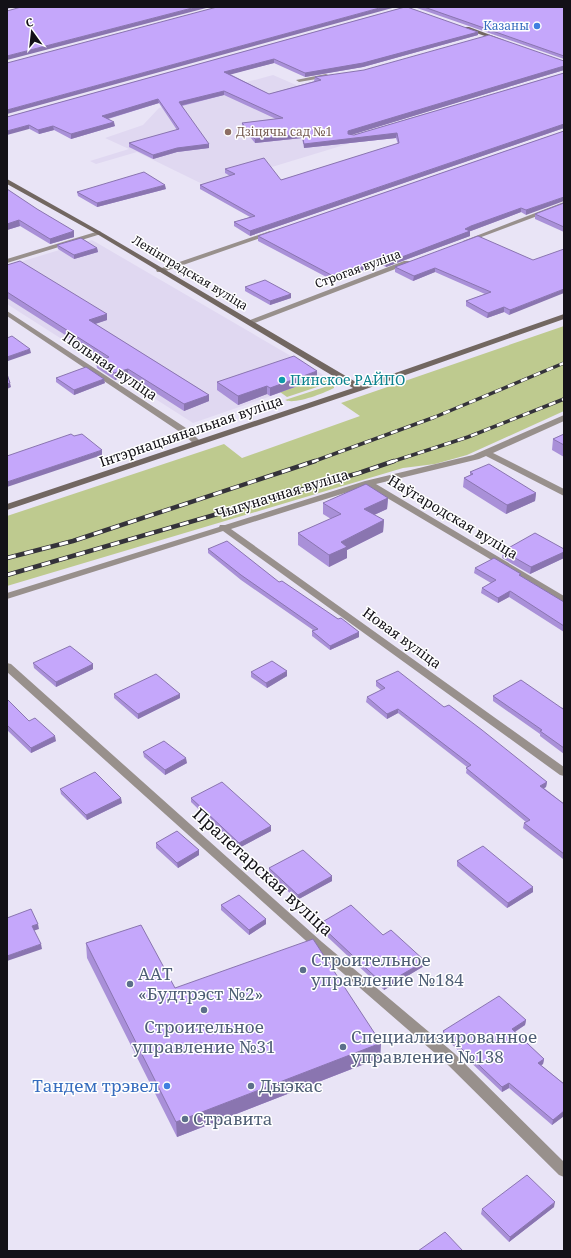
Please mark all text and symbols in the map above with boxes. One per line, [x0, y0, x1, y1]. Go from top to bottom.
north arrow [12, 12, 52, 52]
text: С [24, 14, 35, 30]
place label: Казаны [483, 17, 529, 34]
marker: Казаны [532, 21, 542, 31]
place label: Дзіцячы сад №1 [236, 123, 332, 140]
marker: Дзіцячы сад №1 [223, 127, 233, 137]
street label: Ленінградская вуліца [129, 231, 252, 314]
street label: Строгая вуліца [312, 245, 403, 292]
street label: Польная вуліца [59, 327, 161, 404]
place label: Пинское РАЙПО [290, 370, 405, 389]
marker: Пинское РАЙПО [277, 375, 287, 385]
street label: Інтэрнацыянальная вуліца [97, 390, 285, 471]
street label: Чыгуначная вуліца [213, 464, 351, 523]
street label: Наўгародская вуліца [385, 470, 522, 563]
street label: Новая вуліца [359, 603, 445, 673]
street label: Пралетарская вуліца [188, 802, 338, 941]
place label: Строительное управление №184 [311, 948, 464, 991]
place label: ААТ «Будтрэст №2» [138, 962, 263, 1005]
marker: Строительное управление №184 [298, 965, 308, 975]
marker: ААТ «Будтрэст №2» [125, 979, 135, 989]
marker: Строительное управление №31 [199, 1005, 209, 1015]
place label: Строительное управление №31 [132, 1015, 276, 1058]
place label: Специализированное управление №138 [351, 1025, 537, 1068]
marker: Специализированное управление №138 [338, 1042, 348, 1052]
place label: Тандем трэвел [32, 1074, 159, 1097]
place label: Дыэкас [259, 1074, 322, 1097]
marker: Тандем трэвел [162, 1081, 172, 1091]
marker: Дыэкас [246, 1081, 256, 1091]
place label: Стравита [193, 1107, 273, 1130]
marker: Стравита [180, 1114, 190, 1124]

